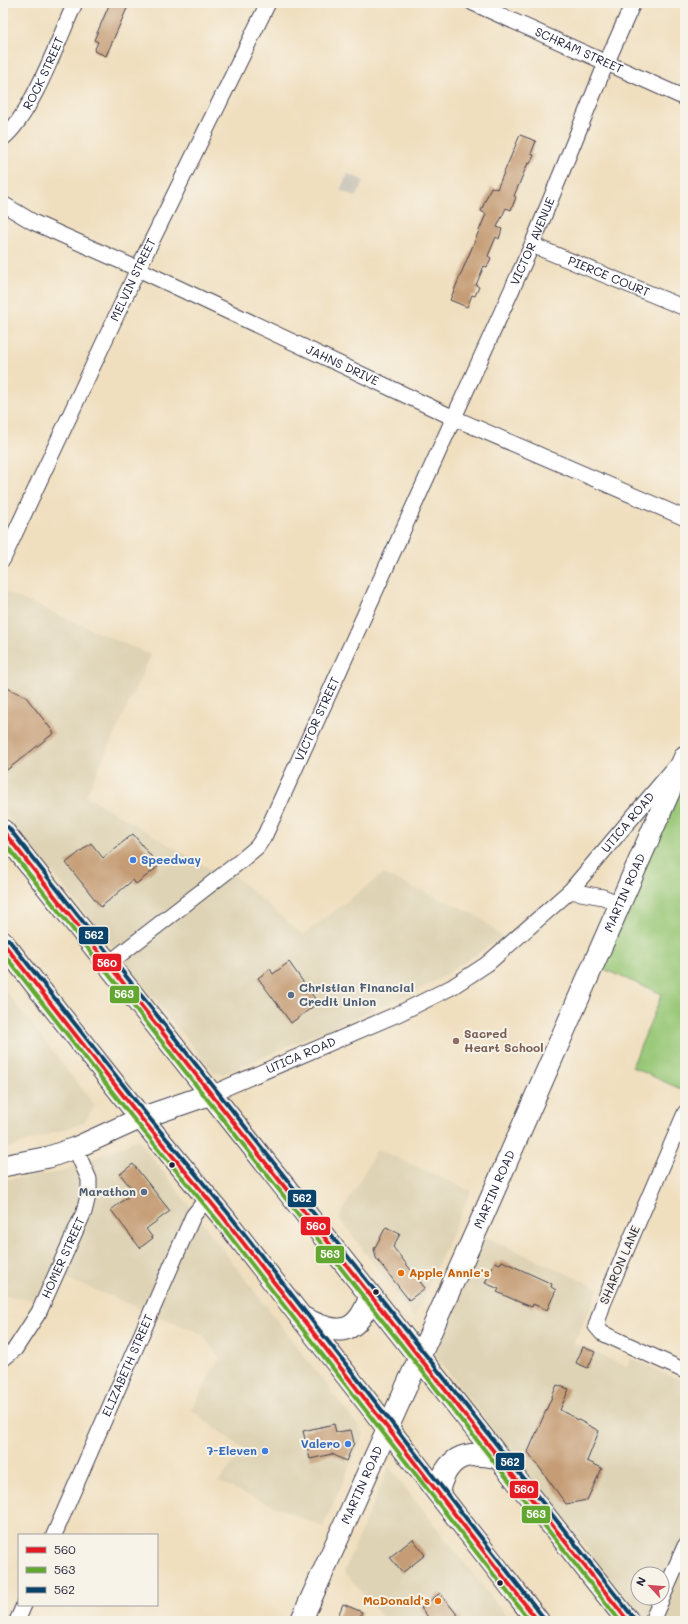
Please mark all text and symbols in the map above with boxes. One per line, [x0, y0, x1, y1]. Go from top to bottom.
street label: SCHRAM STREET [533, 23, 626, 76]
street label: ROCK STREET [18, 34, 67, 112]
street label: VICTOR AVENUE [506, 195, 558, 288]
street label: MELVIN STREET [106, 235, 159, 324]
street label: PIERCE COURT [566, 252, 653, 300]
street label: JAHNS DRIVE [304, 340, 382, 389]
street label: VICTOR STREET [290, 674, 343, 764]
street label: UTICA ROAD [597, 788, 657, 855]
place label: Speedway [141, 851, 202, 867]
street label: MARTIN ROAD [600, 851, 648, 934]
marker: Speedway [128, 855, 138, 865]
line badge: 562 [78, 926, 109, 945]
text: 562 [84, 927, 104, 942]
line badge: 560 [92, 953, 122, 972]
text: 560 [97, 955, 117, 970]
place label: Christian Financial Credit Union [299, 979, 414, 1009]
line badge: 563 [109, 985, 140, 1004]
text: 563 [114, 986, 134, 1001]
marker: Christian Financial Credit Union [286, 990, 296, 1000]
place label: Sacred Heart School [464, 1025, 544, 1055]
street label: UTICA ROAD [263, 1032, 338, 1077]
marker: Sacred Heart School [451, 1036, 461, 1046]
street label: MARTIN ROAD [469, 1147, 518, 1231]
unlabelled marker [167, 1160, 177, 1170]
place label: Marathon [79, 1183, 136, 1199]
marker: Marathon [139, 1187, 149, 1197]
line badge: 562 [287, 1189, 317, 1208]
text: 562 [292, 1190, 312, 1205]
street label: HOMER STREET [37, 1214, 88, 1301]
line badge: 560 [300, 1216, 331, 1236]
text: 560 [306, 1218, 326, 1233]
street label: SHARON LANE [595, 1223, 643, 1306]
line badge: 563 [315, 1245, 345, 1264]
text: 563 [320, 1246, 340, 1261]
place label: Apple Annie's [409, 1264, 490, 1280]
marker: Apple Annie's [396, 1268, 406, 1278]
unlabelled marker [371, 1287, 381, 1297]
street label: ELIZABETH STREET [98, 1311, 156, 1419]
place label: Valero [301, 1435, 340, 1451]
marker: Valero [343, 1439, 353, 1449]
place label: 7-Eleven [207, 1442, 257, 1458]
street label: MARTIN ROAD [337, 1443, 386, 1526]
marker: 7-Eleven [260, 1446, 270, 1456]
line badge: 562 [495, 1452, 525, 1471]
text: 562 [500, 1454, 520, 1469]
line badge: 560 [509, 1480, 539, 1499]
text: 560 [514, 1481, 534, 1496]
line badge: 563 [521, 1505, 551, 1524]
text: 563 [526, 1506, 546, 1521]
legend [18, 1534, 158, 1606]
text: 560 [54, 1541, 76, 1557]
text: 563 [54, 1561, 75, 1577]
north arrow [630, 1566, 670, 1606]
text: N [632, 1574, 649, 1588]
unlabelled marker [495, 1578, 505, 1588]
text: 562 [54, 1581, 75, 1597]
place label: McDonald's [363, 1592, 430, 1608]
marker: McDonald's [433, 1596, 443, 1606]

